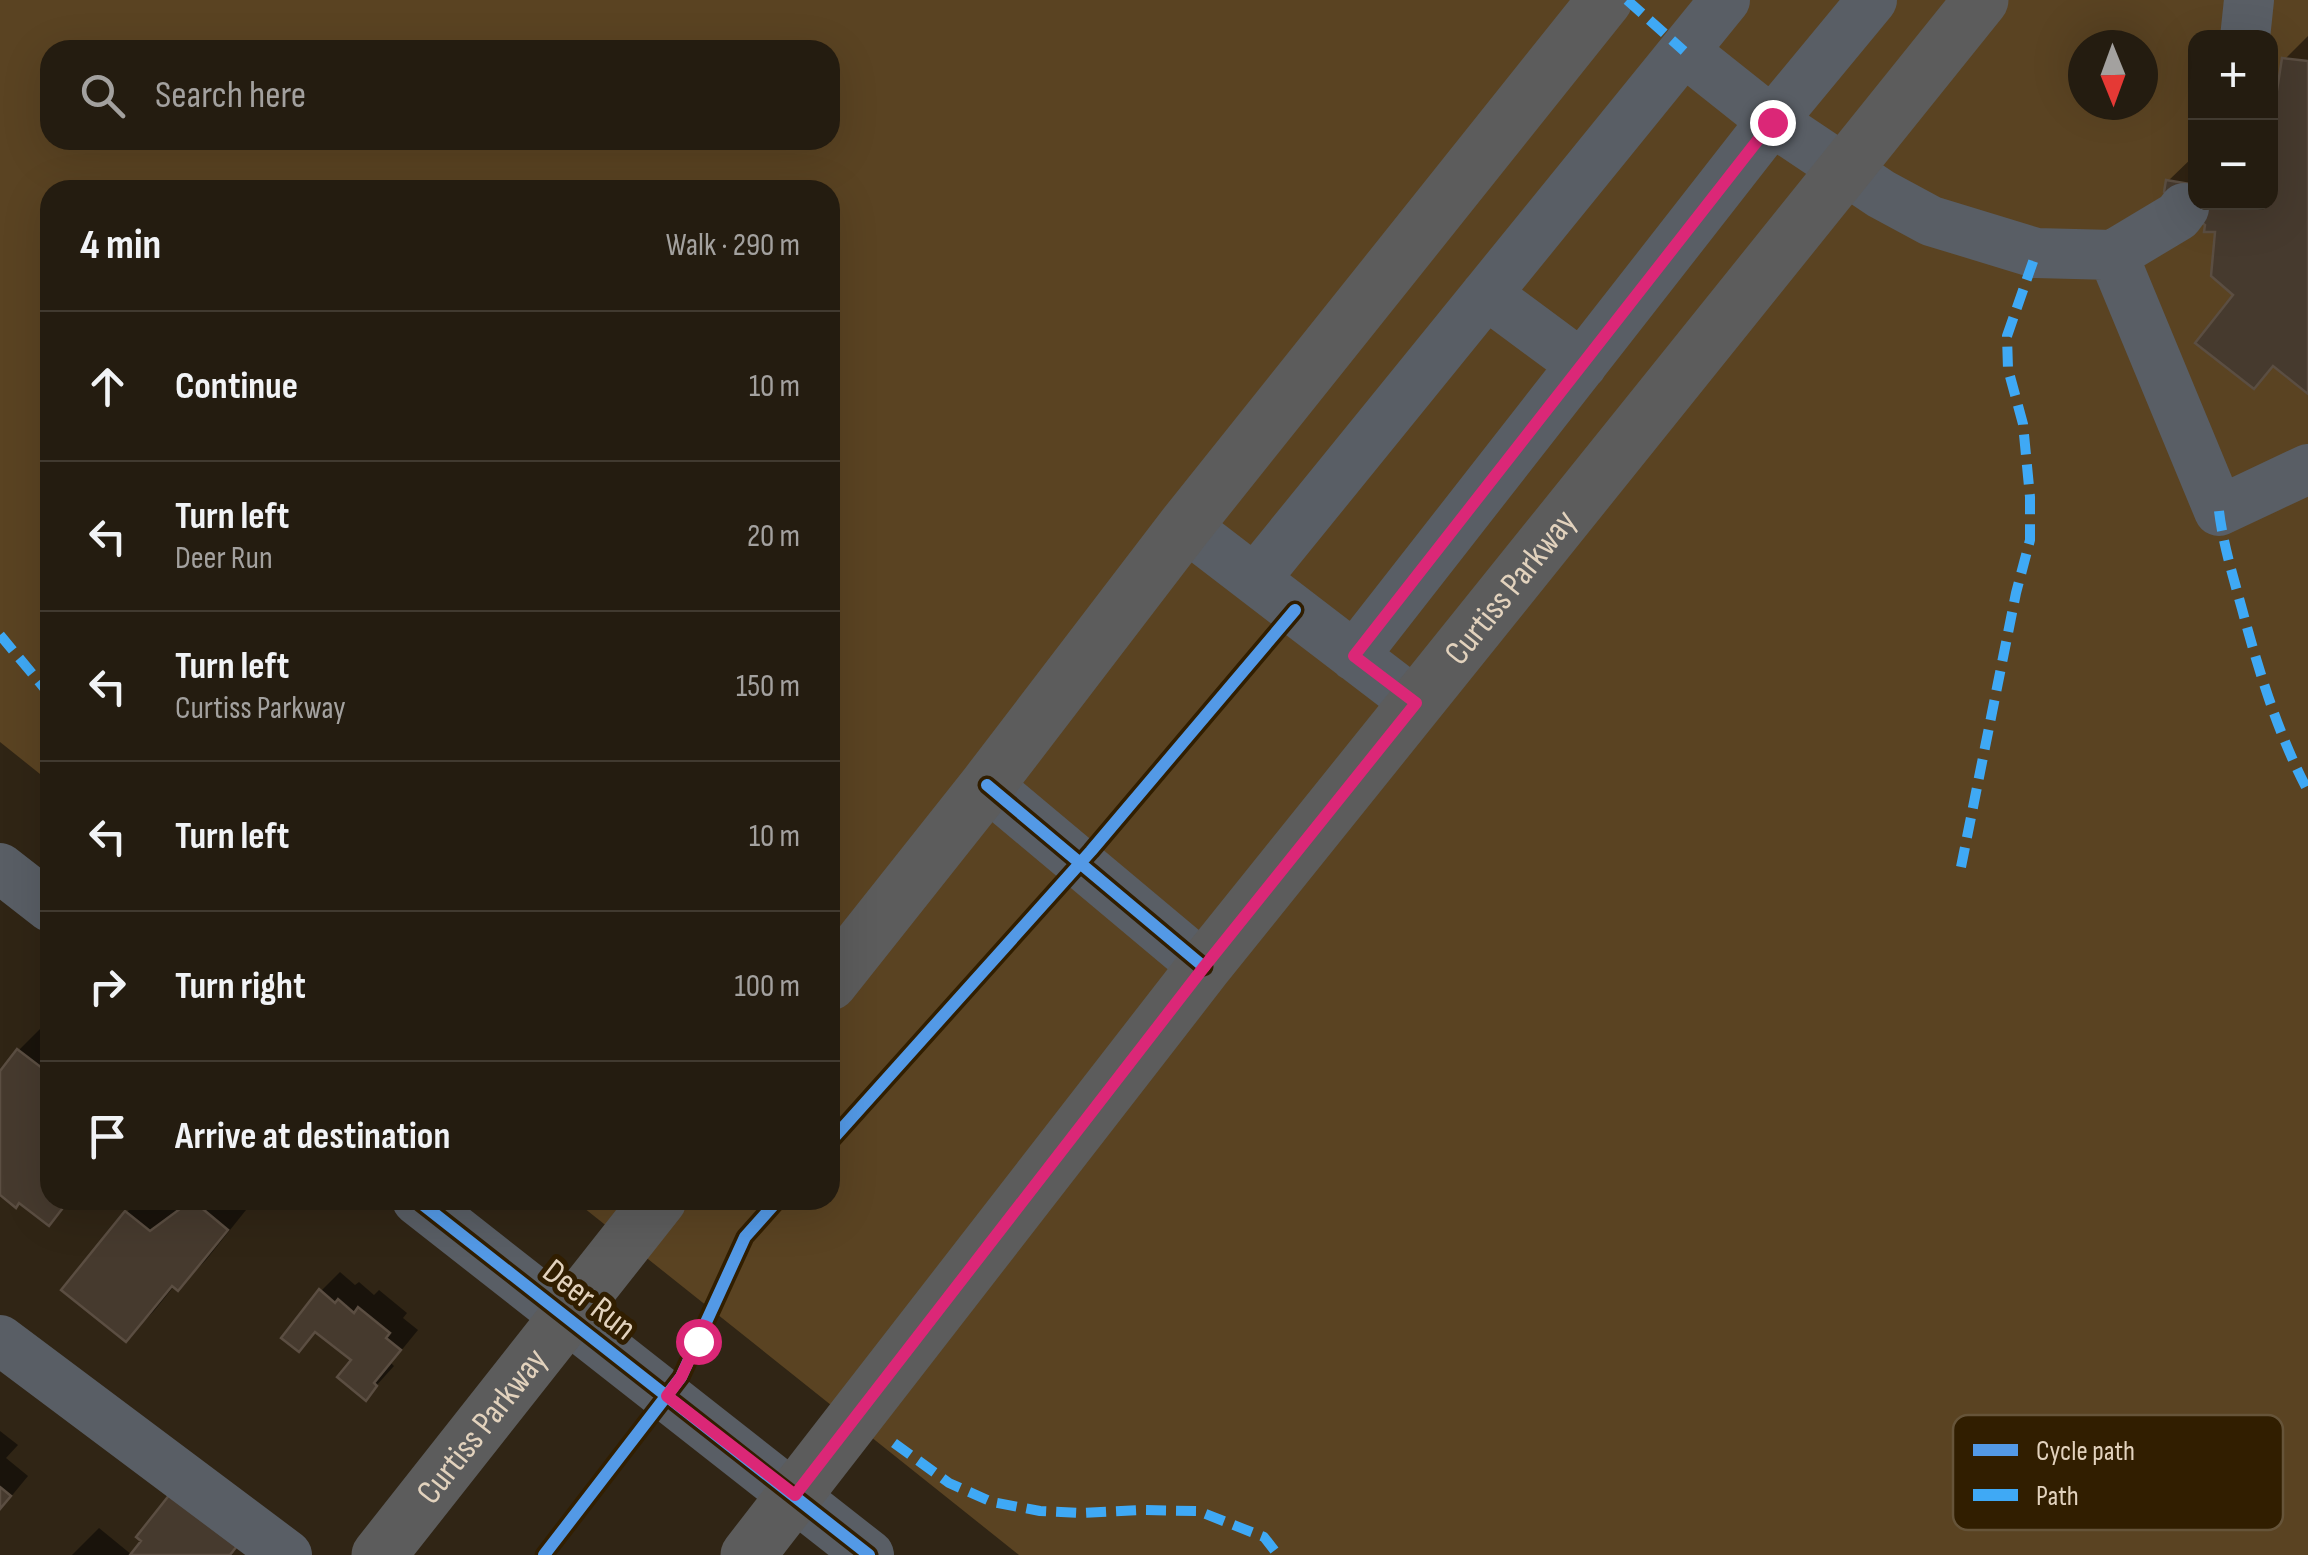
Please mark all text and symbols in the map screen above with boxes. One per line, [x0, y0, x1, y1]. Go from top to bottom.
north arrow [2068, 30, 2158, 120]
map controls [2188, 30, 2278, 210]
button: + [2188, 30, 2278, 120]
search box [40, 40, 840, 150]
icon: search [75, 68, 130, 123]
text: Search here [155, 73, 306, 118]
route end [1750, 100, 1796, 146]
button: − [2188, 120, 2278, 210]
text: 4 min [80, 220, 161, 271]
text: Walk · 290 m [666, 226, 800, 265]
icon: ahead [80, 359, 135, 414]
text: Continue [175, 364, 298, 409]
text: 10 m [749, 367, 800, 406]
text: Turn left [175, 494, 289, 539]
street label: Curtiss Parkway [1436, 501, 1586, 674]
icon: left [80, 509, 135, 564]
text: 20 m [747, 517, 800, 556]
text: Deer Run [175, 539, 273, 578]
text: Turn left [175, 644, 289, 689]
icon: left [80, 659, 135, 714]
text: 150 m [736, 667, 800, 706]
text: Curtiss Parkway [175, 689, 346, 728]
icon: left [80, 809, 135, 864]
text: Turn left [175, 814, 289, 859]
text: 10 m [749, 817, 800, 856]
icon: right [80, 959, 135, 1014]
text: Turn right [175, 964, 306, 1009]
text: 100 m [735, 967, 800, 1006]
icon: arrive [80, 1109, 135, 1164]
text: Arrive at destination [175, 1114, 450, 1159]
street label: Deer Run [534, 1250, 644, 1350]
route start [676, 1319, 722, 1365]
street label: Curtiss Parkway [408, 1340, 557, 1513]
legend [1953, 1415, 2283, 1530]
text: Cycle path [2036, 1435, 2135, 1468]
text: Path [2036, 1480, 2079, 1513]

